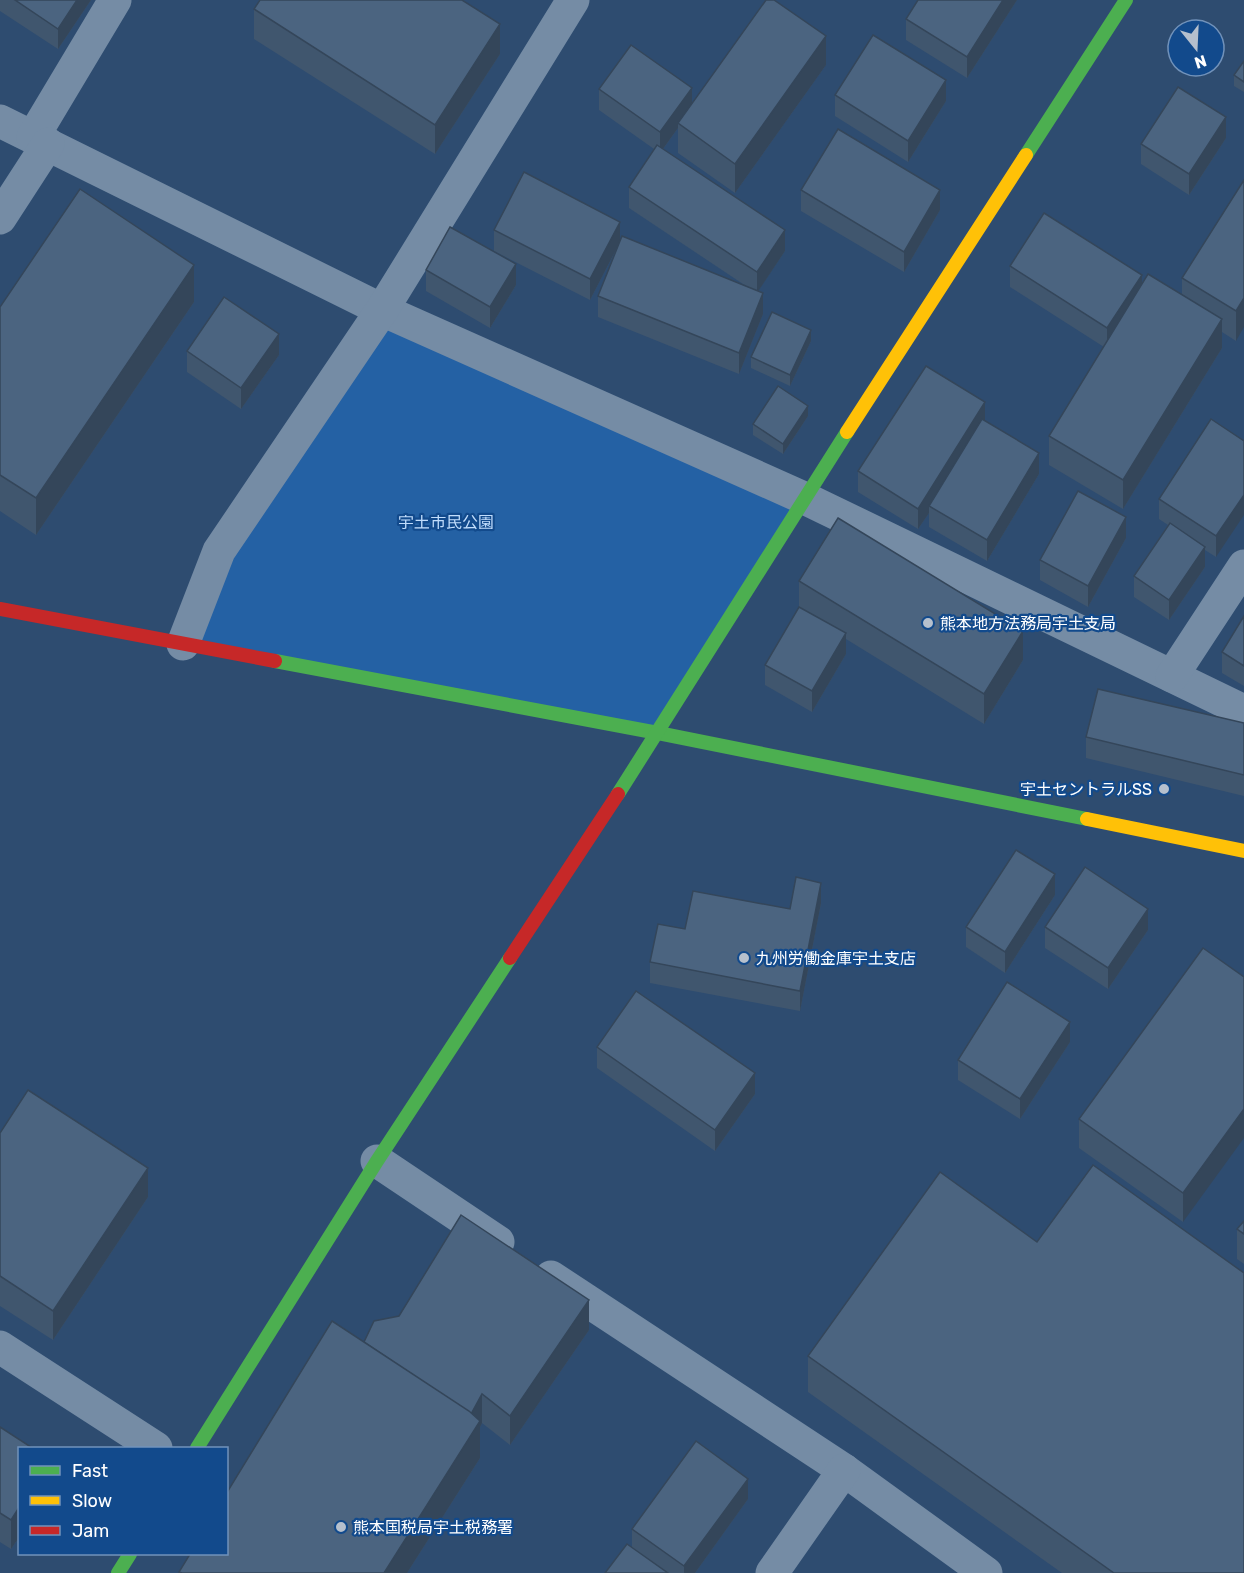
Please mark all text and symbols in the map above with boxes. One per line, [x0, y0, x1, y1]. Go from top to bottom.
north arrow [1166, 18, 1226, 78]
text: N [1192, 51, 1209, 73]
park label: 宇土市民公園 [398, 513, 494, 532]
place label: 熊本地方法務局宇土支局 [940, 614, 1116, 633]
marker: 熊本地方法務局宇土支局 [921, 616, 935, 630]
place label: 宇土セントラルSS [1020, 780, 1152, 799]
marker: 宇土セントラルSS [1157, 782, 1171, 796]
place label: 九州労働金庫宇土支店 [756, 949, 916, 968]
marker: 九州労働金庫宇土支店 [737, 951, 751, 965]
legend [18, 1447, 228, 1555]
text: Fast [72, 1460, 108, 1482]
text: Slow [72, 1490, 112, 1512]
place label: 熊本国税局宇土税務署 [353, 1518, 513, 1537]
text: Jam [72, 1520, 109, 1542]
marker: 熊本国税局宇土税務署 [334, 1520, 348, 1534]

